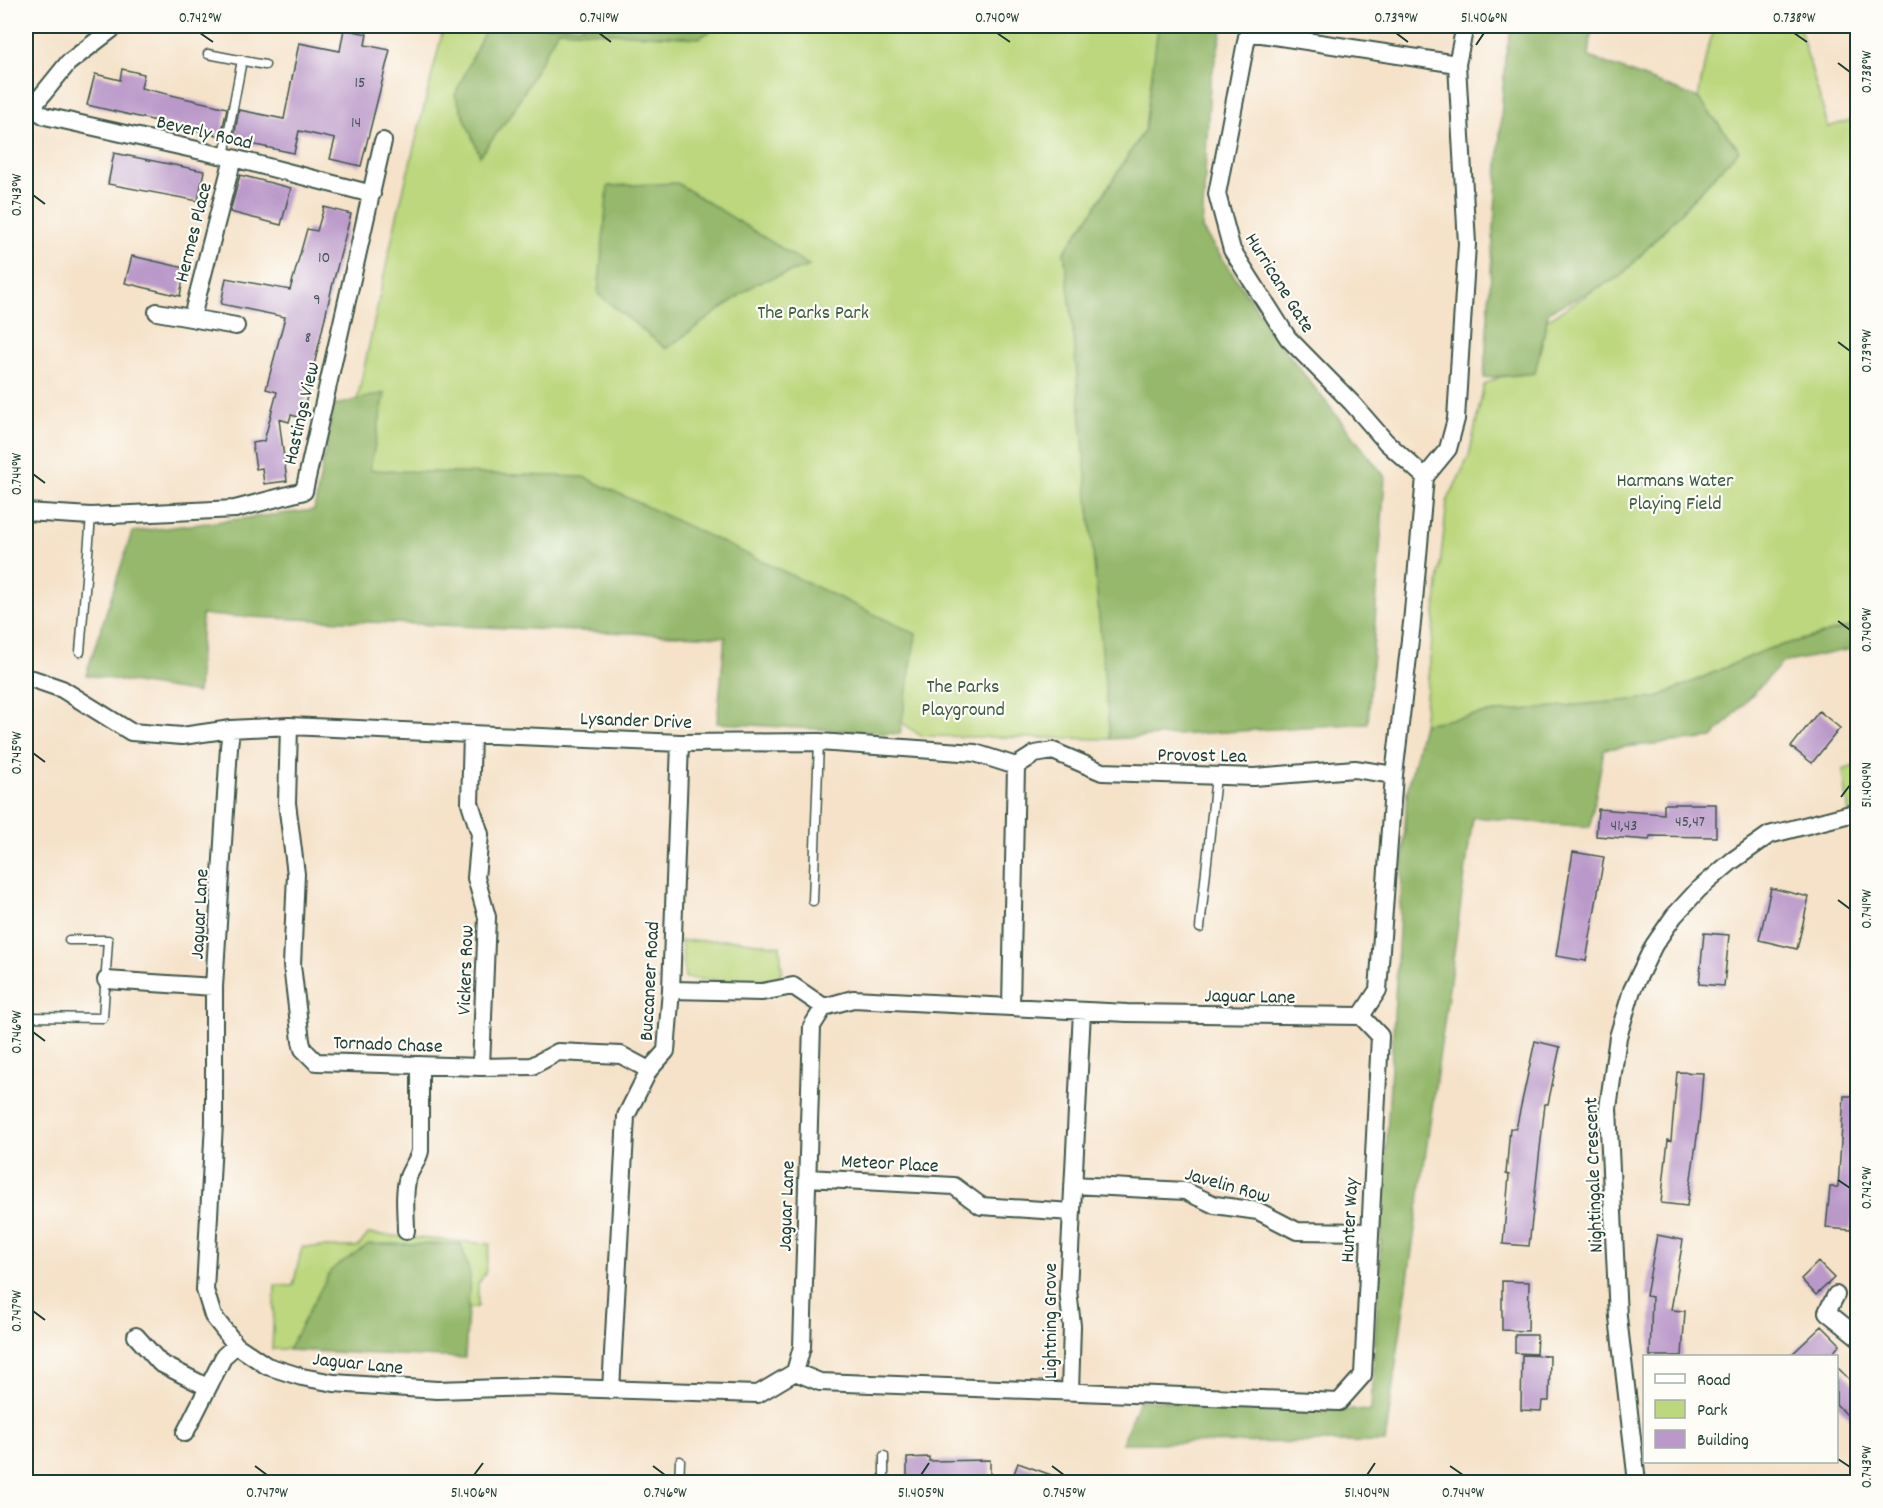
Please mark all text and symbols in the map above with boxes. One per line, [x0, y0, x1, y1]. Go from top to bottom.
text: 0.742°W [179, 8, 222, 30]
text: 0.741°W [579, 8, 619, 30]
text: 0.740°W [975, 8, 1020, 30]
text: 0.739°W [1374, 8, 1418, 30]
text: 51.406°N [1461, 8, 1507, 30]
text: 0.738°W [1773, 8, 1816, 30]
text: 0.738°W [1857, 50, 1879, 93]
house number: 15 [355, 72, 365, 95]
street label: Beverly Road [154, 109, 255, 159]
house number: 14 [351, 112, 361, 135]
text: 0.743°W [7, 173, 29, 216]
street label: Hermes Place [169, 180, 221, 286]
street label: Hurricane Gate [1237, 228, 1320, 339]
house number: 10 [318, 247, 330, 270]
house number: 9 [313, 289, 321, 312]
park label: The Parks Park [757, 300, 869, 328]
house number: 8 [305, 327, 311, 350]
text: 0.739°W [1857, 329, 1879, 373]
street label: Hastings View [277, 359, 328, 468]
text: 0.744°W [7, 452, 29, 495]
park label: Harmans Water Playing Field [1617, 468, 1734, 519]
text: 0.740°W [1857, 607, 1879, 652]
park label: The Parks Playground [921, 674, 1005, 725]
street label: Lysander Drive [579, 706, 693, 738]
text: 0.745°W [7, 731, 29, 775]
street label: Provost Lea [1157, 742, 1247, 772]
text: 51.404°N [1857, 762, 1879, 808]
house number: 45,47 [1675, 811, 1705, 834]
house number: 41,43 [1611, 815, 1637, 838]
street label: Jaguar Lane [185, 868, 217, 960]
text: 0.741°W [1857, 889, 1879, 929]
street label: Buccaneer Road [634, 921, 668, 1042]
street label: Vickers Row [451, 924, 483, 1016]
street label: Jaguar Lane [1204, 983, 1296, 1013]
text: 0.746°W [7, 1010, 29, 1054]
street label: Tornado Chase [333, 1030, 443, 1062]
street label: Nightingale Crescent [1578, 1096, 1612, 1253]
street label: Meteor Place [840, 1148, 940, 1182]
street label: Jaguar Lane [772, 1160, 804, 1252]
street label: Javelin Row [1181, 1161, 1273, 1212]
text: 0.742°W [1857, 1166, 1879, 1209]
street label: Hunter Way [1335, 1176, 1367, 1263]
street label: Lightning Grove [1038, 1263, 1066, 1379]
text: 0.747°W [7, 1290, 29, 1332]
street label: Jaguar Lane [311, 1346, 405, 1384]
legend [1643, 1355, 1838, 1463]
text: Road [1697, 1369, 1731, 1394]
text: Park [1697, 1399, 1728, 1424]
text: Building [1697, 1429, 1749, 1454]
text: 0.743°W [1857, 1445, 1879, 1488]
text: 0.747°W [246, 1483, 288, 1505]
text: 51.406°N [451, 1483, 497, 1505]
text: 0.746°W [643, 1483, 687, 1505]
text: 51.405°N [898, 1483, 944, 1505]
text: 0.745°W [1042, 1483, 1086, 1505]
text: 51.404°N [1344, 1483, 1390, 1505]
text: 0.744°W [1442, 1483, 1485, 1505]

